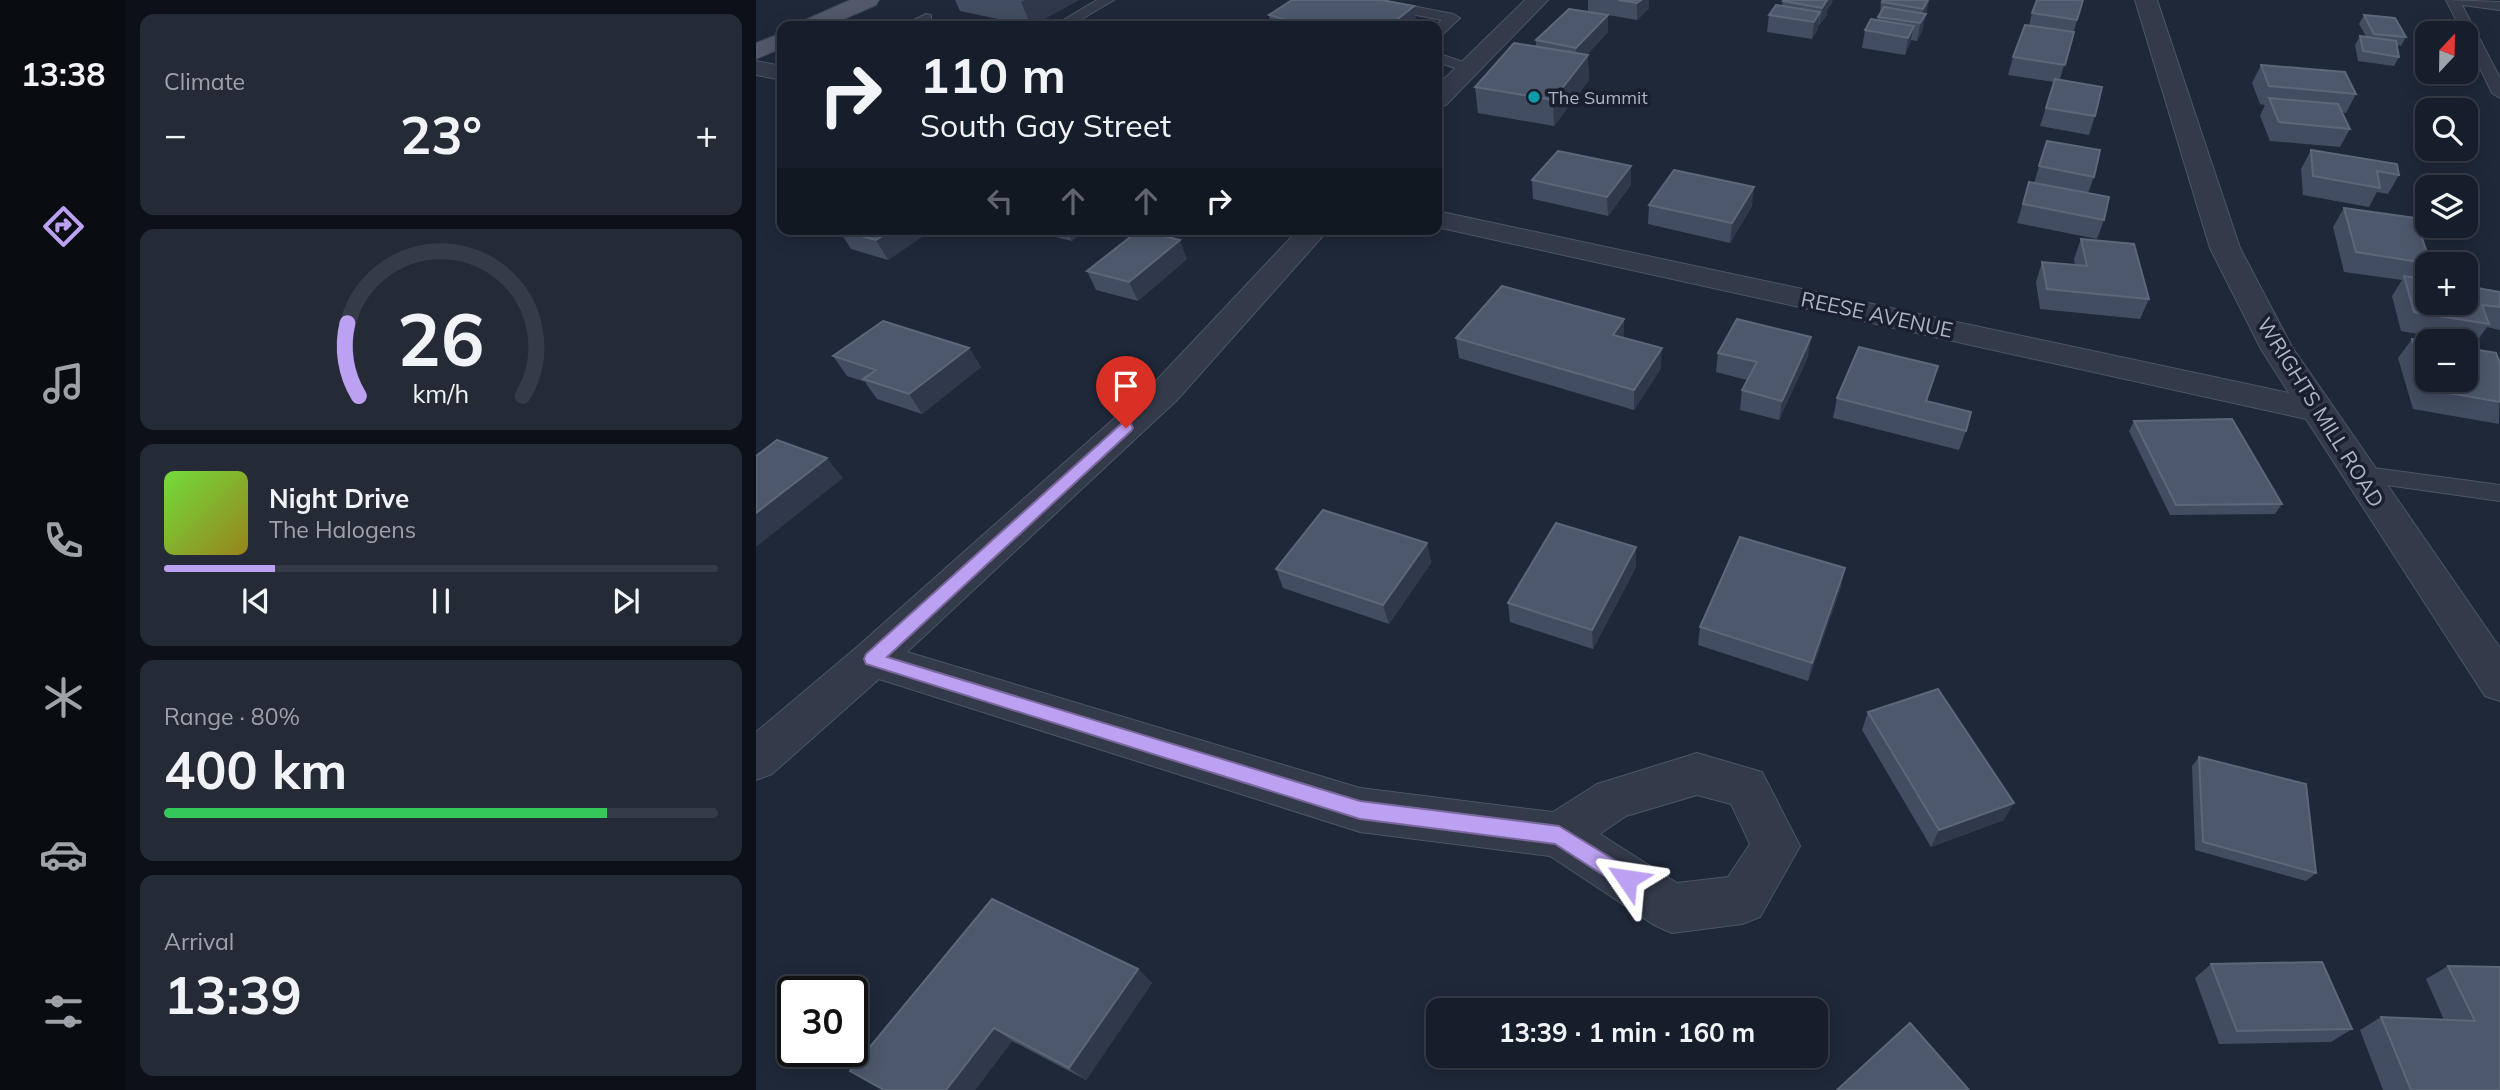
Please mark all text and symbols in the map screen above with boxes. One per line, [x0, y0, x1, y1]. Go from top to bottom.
north arrow [2415, 21, 2478, 84]
map controls [2415, 21, 2478, 392]
text: 110 m [920, 44, 1066, 105]
icon: right [805, 49, 896, 140]
text: 13:38 [21, 54, 105, 94]
text: Climate [164, 67, 245, 96]
place label: The Summit [1548, 86, 1648, 109]
marker: The Summit [1526, 89, 1542, 105]
button: search [2415, 98, 2478, 161]
text: 23° [400, 102, 482, 167]
text: South Gay Street [920, 105, 1171, 145]
text: − [164, 110, 187, 158]
text: + [695, 110, 718, 158]
button: layers [2415, 175, 2478, 238]
icon: left [981, 182, 1019, 220]
icon: ahead [1054, 182, 1092, 220]
icon: ahead [1127, 182, 1165, 220]
icon: right [1200, 182, 1238, 220]
icon: directions [39, 202, 88, 251]
button: + [2415, 252, 2478, 315]
street label: REESE AVENUE [1799, 285, 1955, 343]
text: 26 [397, 293, 485, 384]
street label: WRIGHTS MILL ROAD [2252, 312, 2390, 512]
button: − [2415, 329, 2478, 392]
pin [1096, 356, 1156, 428]
icon: music [39, 359, 88, 408]
icon: arrive [1107, 367, 1145, 405]
text: km/h [413, 378, 469, 409]
text: Night Drive [269, 482, 409, 515]
text: The Halogens [269, 515, 416, 544]
icon: phone [39, 516, 88, 565]
icon: previous [237, 582, 275, 620]
icon: pause [422, 582, 460, 620]
icon: next [607, 582, 645, 620]
icon: climate [39, 673, 88, 722]
text: Range · 80% [164, 702, 300, 731]
text: 400 km [164, 737, 347, 802]
icon: car [39, 830, 88, 879]
position arrow [1590, 842, 1664, 916]
text: Arrival [164, 927, 234, 956]
text: 13:39 [164, 962, 302, 1027]
speed limit sign: 30 [777, 976, 868, 1067]
icon: filters [39, 987, 88, 1036]
text: 13:39 · 1 min · 160 m [1499, 1016, 1755, 1049]

